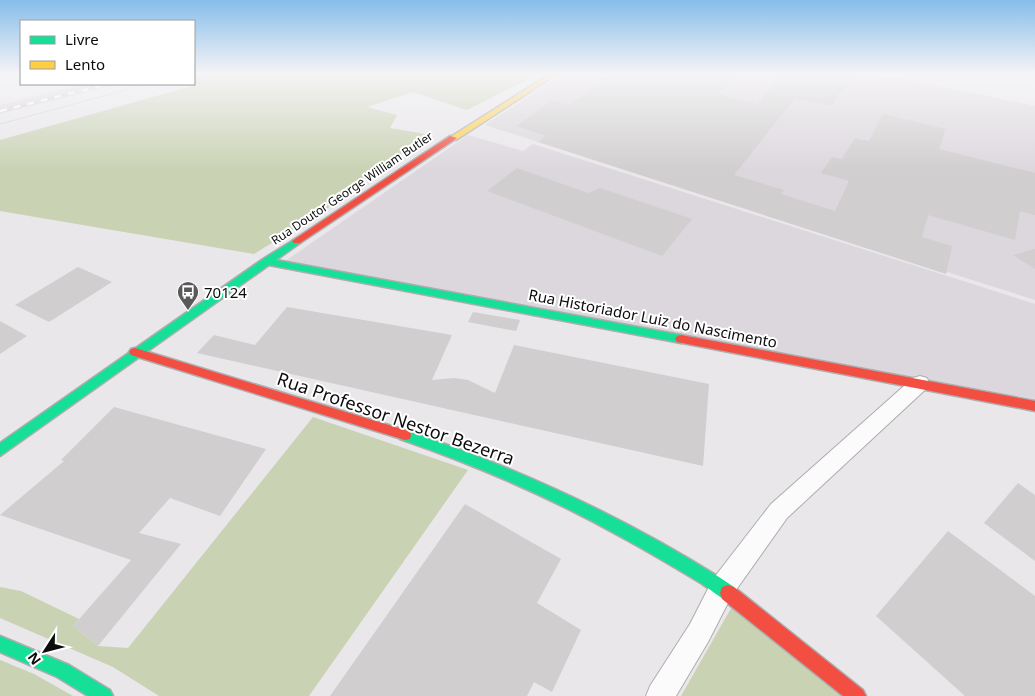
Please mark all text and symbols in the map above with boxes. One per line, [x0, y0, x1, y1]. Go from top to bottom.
legend [20, 20, 195, 85]
text: Livre [65, 29, 99, 49]
text: Lento [65, 54, 105, 74]
street label: Rua Doutor George William Butler [268, 127, 436, 249]
bus stop icon: 70124 [176, 280, 200, 311]
place label: 70124 [204, 282, 247, 302]
street label: Rua Historiador Luiz do Nascimento [527, 284, 779, 352]
street label: Rua Professor Nestor Bezerra [274, 366, 518, 470]
north arrow [20, 626, 70, 676]
text: N [23, 649, 45, 669]

